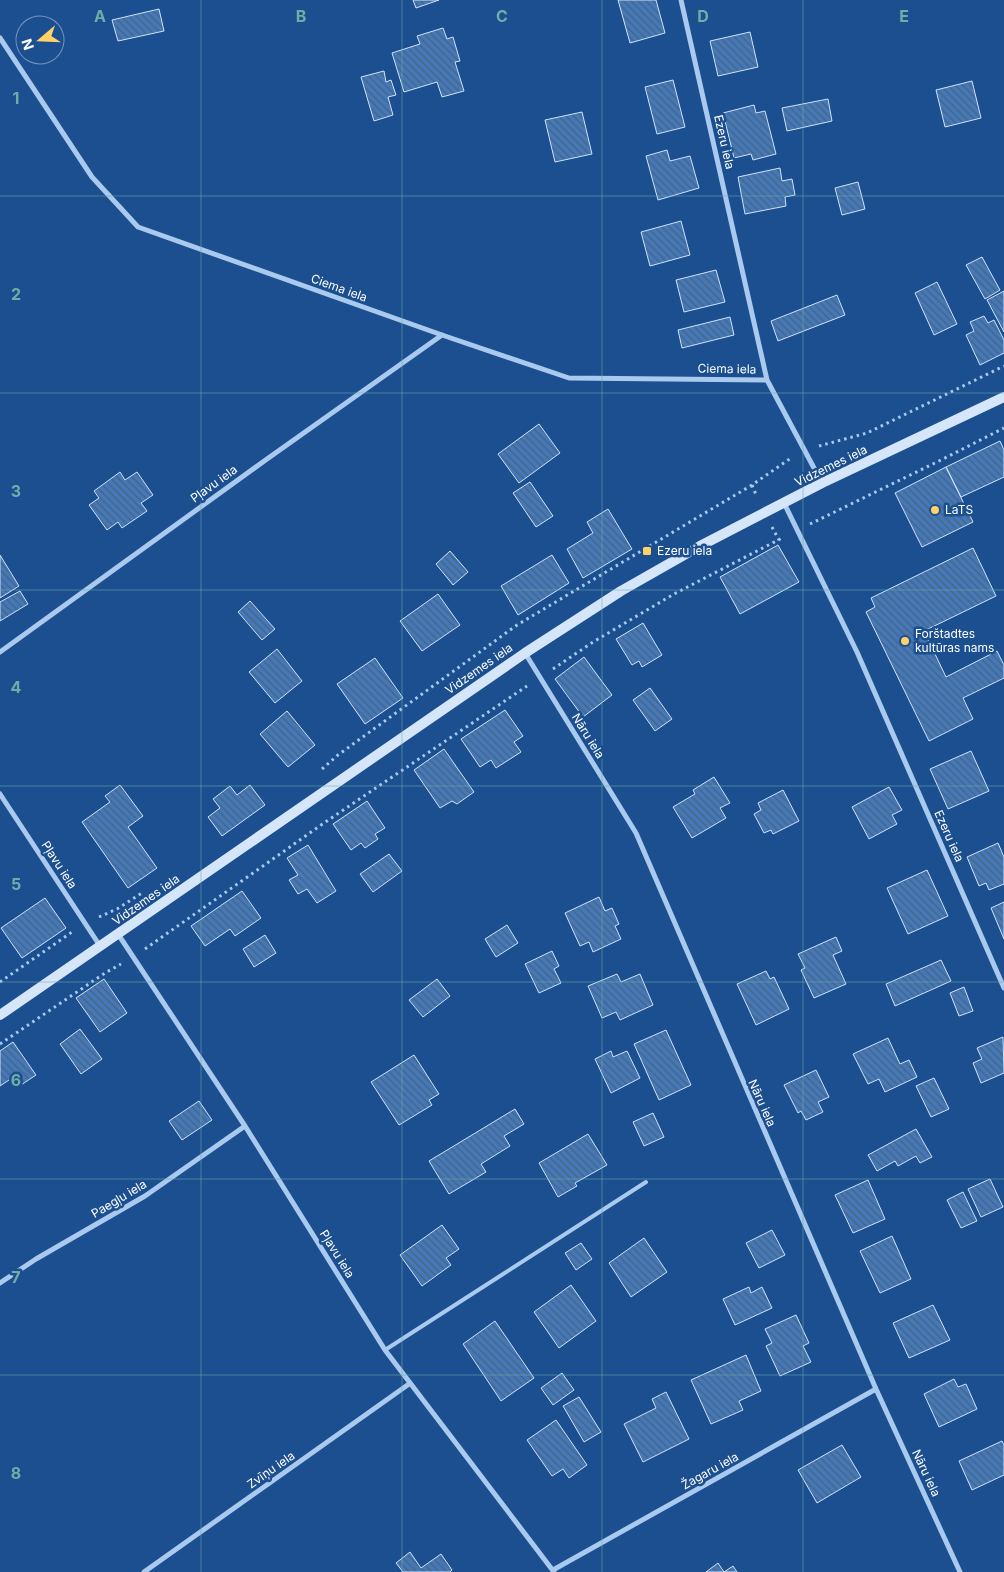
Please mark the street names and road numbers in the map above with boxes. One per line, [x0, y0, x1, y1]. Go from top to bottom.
street label: Ezeru iela [711, 113, 738, 170]
street label: Ciema iela [309, 270, 369, 305]
street label: Ciema iela [697, 360, 757, 377]
street label: Vidzemes iela [792, 442, 869, 490]
street label: Pļavu iela [187, 462, 240, 506]
street label: Vidzemes iela [442, 640, 515, 697]
street label: Nāru iela [569, 710, 608, 761]
street label: Ezeru iela [931, 808, 968, 864]
street label: Pļavu iela [38, 838, 80, 891]
street label: Vidzemes iela [109, 871, 182, 928]
street label: Nāru iela [745, 1077, 780, 1129]
street label: Paegļu iela [88, 1176, 149, 1221]
street label: Pļavu iela [317, 1227, 358, 1281]
street label: Nāru iela [909, 1447, 944, 1499]
street label: Zvīņu iela [244, 1448, 297, 1491]
street label: Žagaru iela [679, 1449, 741, 1492]

